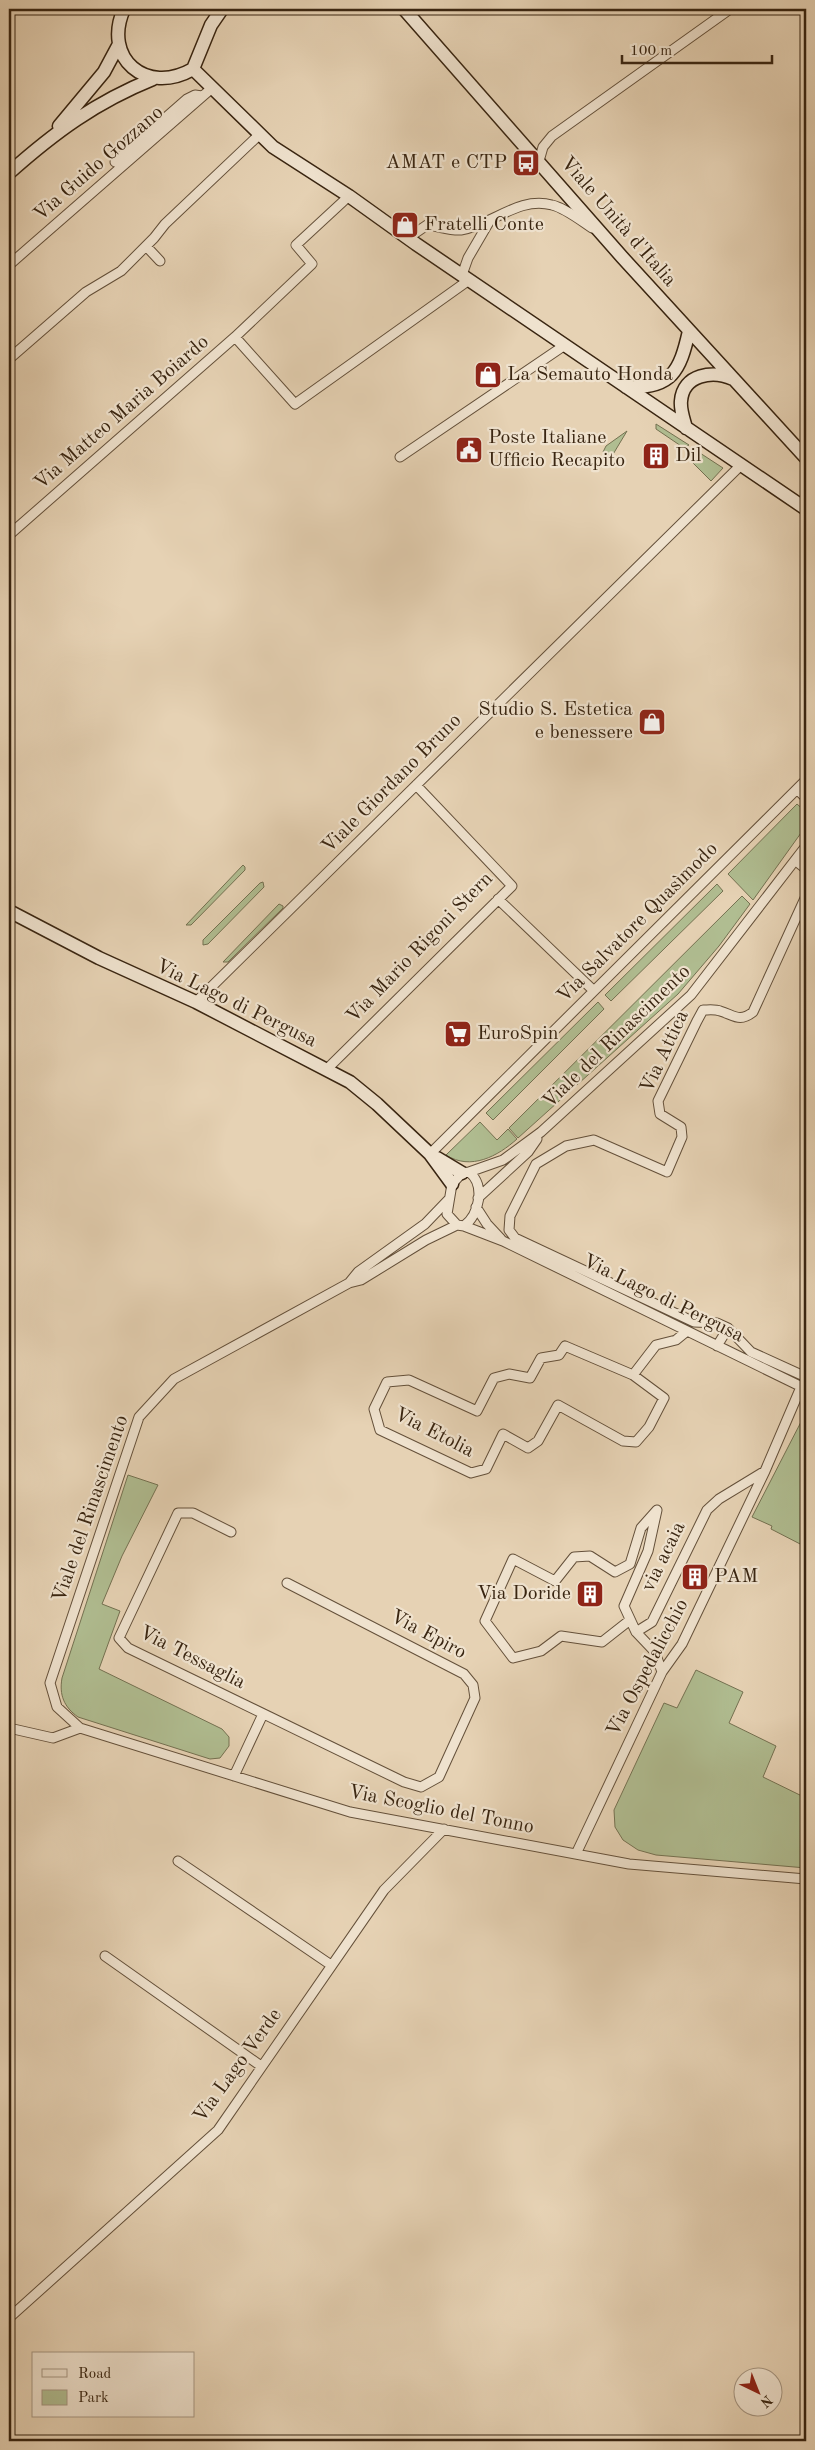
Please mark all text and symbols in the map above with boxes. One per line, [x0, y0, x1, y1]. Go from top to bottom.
scale bar [622, 32, 772, 64]
text: 100 m [630, 44, 672, 59]
street label: Via Guido Gozzano [30, 103, 168, 225]
bus stop icon: AMAT e CTP [511, 148, 541, 178]
place label: AMAT e CTP [385, 153, 507, 173]
street label: Viale Unità d'Italia [556, 153, 680, 291]
shop icon: Fratelli Conte [390, 210, 420, 240]
place label: Fratelli Conte [424, 215, 544, 235]
street label: Via Matteo Maria Boiardo [31, 332, 213, 494]
shop icon: La Semauto Honda [473, 360, 503, 390]
place label: La Semauto Honda [507, 365, 673, 385]
place label: Poste Italiane Ufficio Recapito [488, 428, 625, 471]
public building icon: Poste Italiane Ufficio Recapito [454, 435, 484, 465]
building icon: Dil [641, 441, 671, 471]
place label: Dil [675, 446, 701, 466]
place label: Studio S. Estetica e benessere [478, 700, 633, 743]
shop icon: Studio S. Estetica e benessere [637, 707, 667, 737]
street label: Viale Giordano Bruno [318, 710, 466, 858]
street label: Via Salvatore Quasìmodo [554, 839, 722, 1007]
street label: Via Mario Rigoni Stern [343, 869, 497, 1027]
street label: Via Lago di Pergusa [152, 956, 320, 1052]
street label: Viale del Rinascimento [539, 961, 695, 1113]
street label: Via Attica [637, 1007, 693, 1096]
supermarket icon: EuroSpin [443, 1019, 473, 1049]
place label: EuroSpin [477, 1024, 559, 1044]
street label: Via Lago di Pergusa [579, 1251, 747, 1347]
street label: Via Etolia [391, 1404, 477, 1462]
street label: Viale del Rinascimento [50, 1413, 132, 1605]
street label: via acaia [639, 1519, 690, 1595]
building icon: PAM [680, 1562, 710, 1592]
place label: PAM [714, 1567, 758, 1587]
building icon: Via Doride [575, 1579, 605, 1609]
place label: Via Doride [477, 1584, 571, 1604]
street label: Via Ospedalicchio [603, 1596, 693, 1740]
street label: Via Epiro [387, 1607, 469, 1663]
street label: Via Tessaglia [136, 1623, 248, 1693]
street label: Via Scoglio del Tonno [347, 1782, 535, 1838]
street label: Via Lago Verde [190, 2005, 286, 2127]
legend [32, 2352, 195, 2418]
text: Road [78, 2367, 112, 2382]
north arrow [732, 2368, 782, 2418]
text: Park [78, 2391, 109, 2406]
text: N [757, 2392, 775, 2410]

